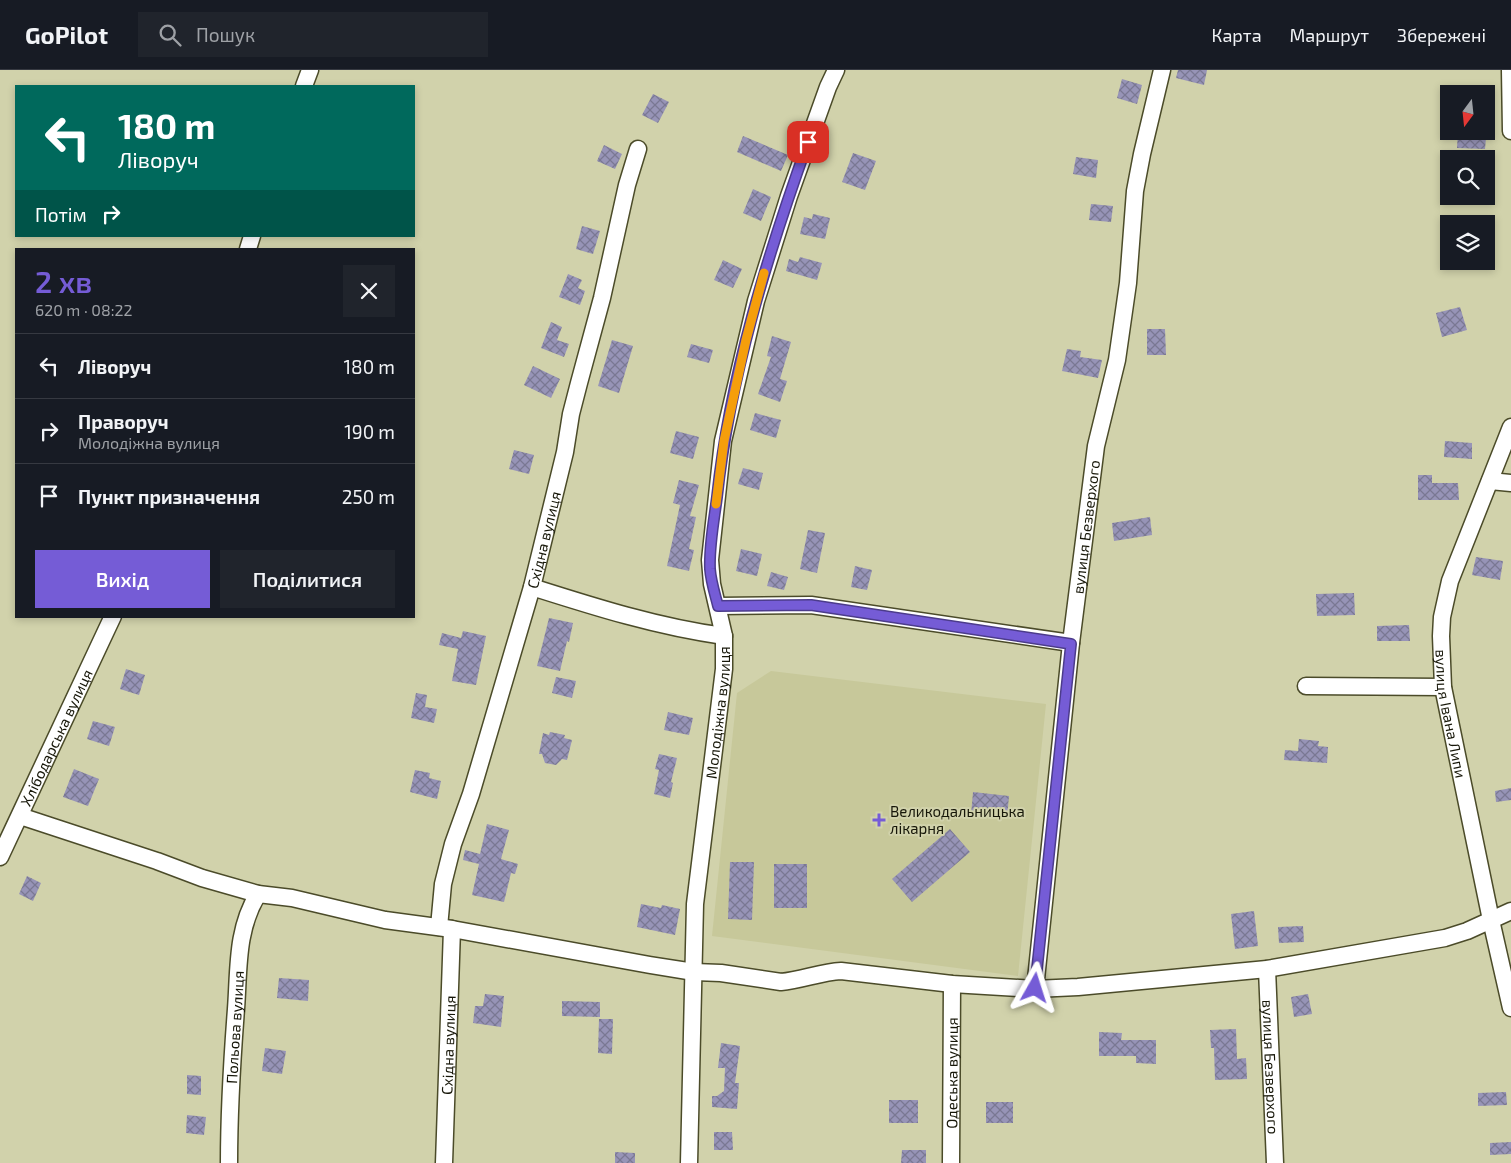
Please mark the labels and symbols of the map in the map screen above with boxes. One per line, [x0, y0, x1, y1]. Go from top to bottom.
north arrow [1440, 85, 1495, 140]
pin [787, 121, 829, 163]
street label: вулиця Безверхого [1068, 459, 1103, 595]
street label: Східна вулиця [523, 489, 564, 590]
street label: Молодіжна вулиця [702, 646, 733, 780]
street label: вулиця Івана Липи [1432, 649, 1470, 779]
street label: Хлібодарська вулиця [16, 666, 96, 809]
place label: Великодальницька лікарня [890, 802, 1025, 837]
marker: Великодальницька лікарня [872, 813, 886, 827]
position arrow [1008, 961, 1060, 1013]
street label: Польова вулиця [222, 970, 247, 1084]
street label: Східна вулиця [437, 995, 459, 1095]
street label: вулиця Безверхого [1259, 999, 1283, 1135]
street label: Одеська вулиця [942, 1017, 962, 1129]

